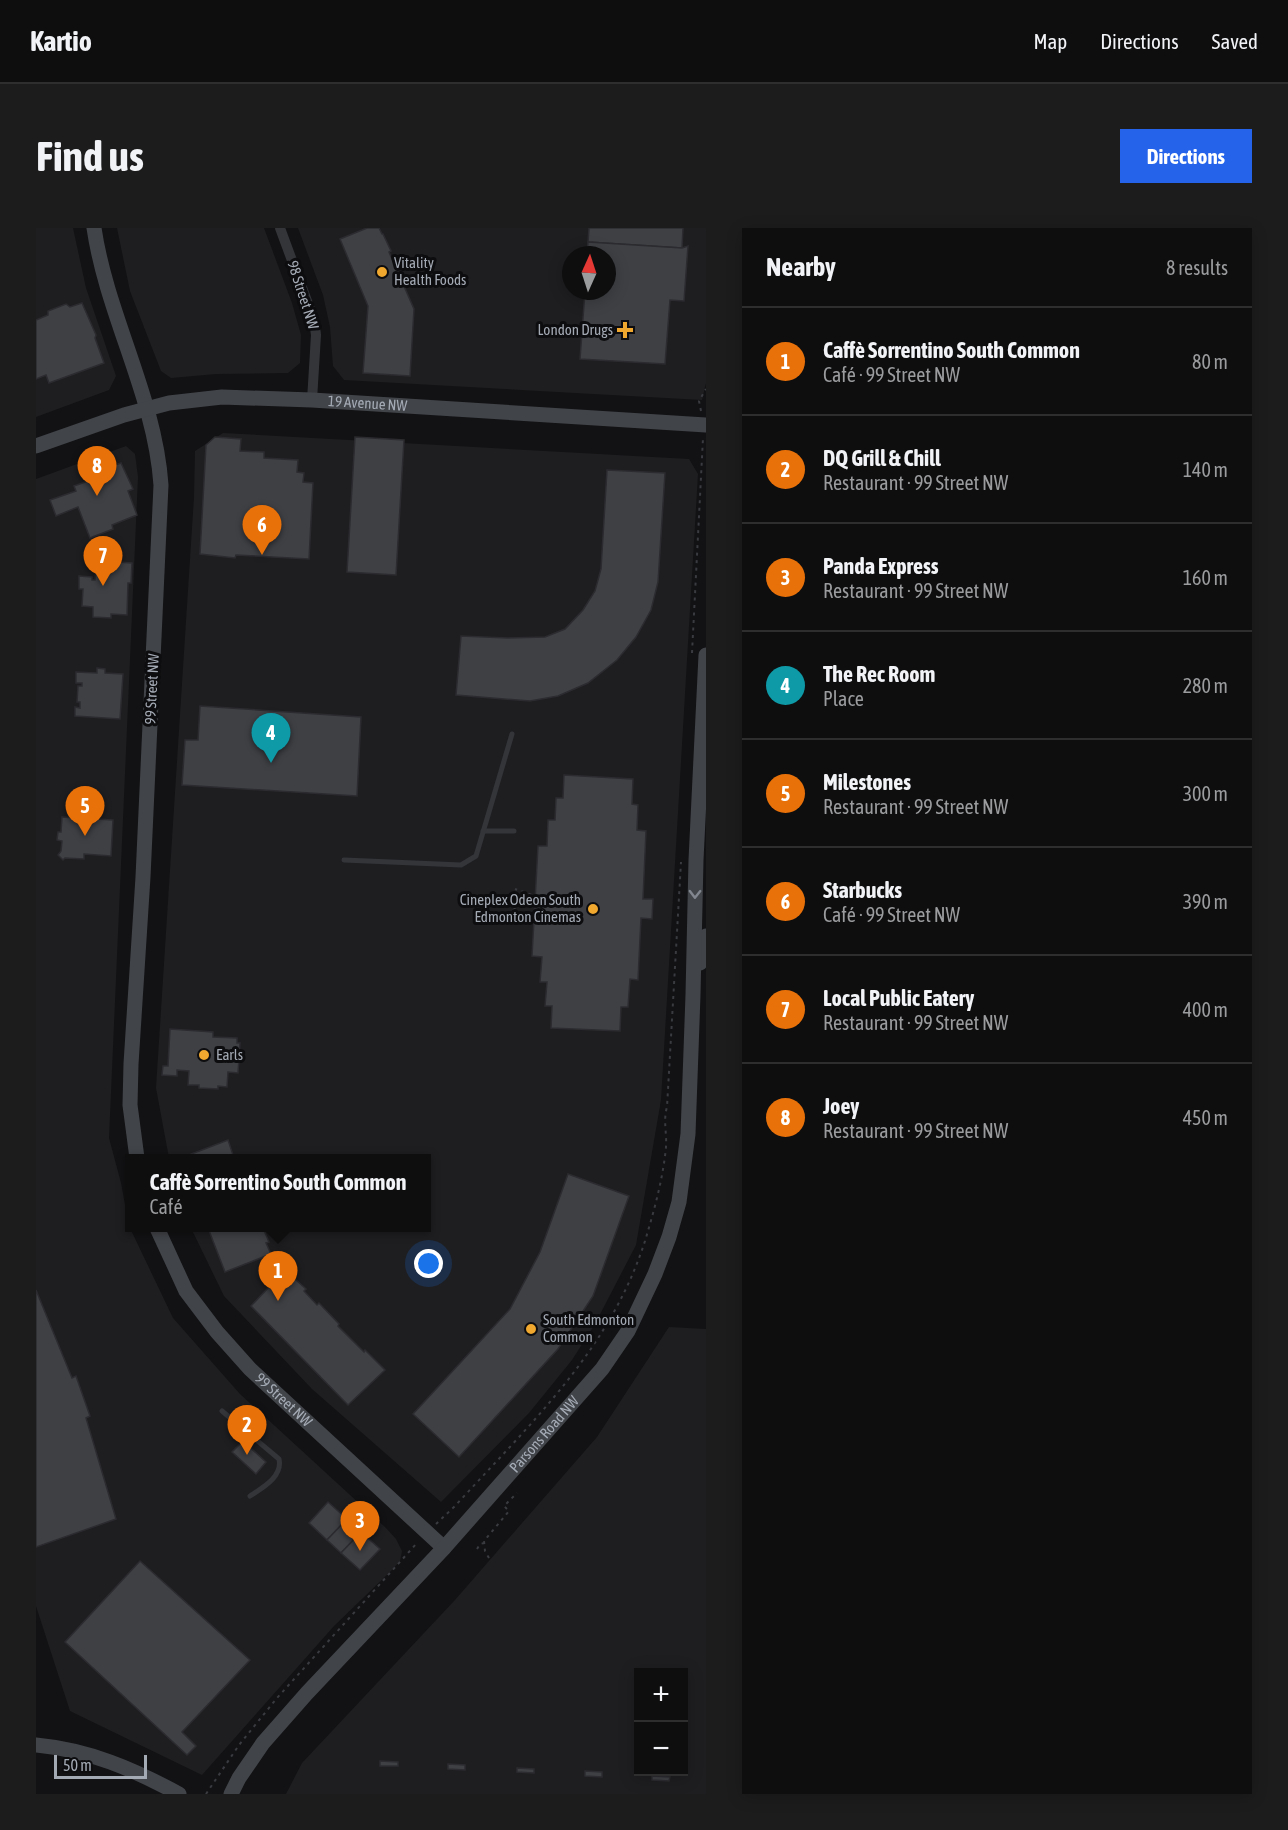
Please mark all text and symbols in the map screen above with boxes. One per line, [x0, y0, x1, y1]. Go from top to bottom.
text: Kartio [30, 25, 92, 57]
text: Map [1033, 29, 1067, 53]
text: Directions [1100, 29, 1179, 53]
text: Saved [1212, 29, 1258, 53]
button: Directions [1120, 129, 1252, 183]
text: Find us [36, 132, 144, 180]
north arrow [562, 246, 616, 300]
text: Nearby [766, 252, 836, 282]
place label: Vitality Health Foods [394, 254, 466, 288]
text: 8 results [1166, 256, 1228, 279]
street label: 98 Street NW [284, 259, 323, 331]
marker: Vitality Health Foods [375, 265, 389, 279]
place label: London Drugs [538, 321, 613, 338]
marker: London Drugs [618, 323, 632, 337]
text: Caffè Sorrentino South Common [823, 337, 1080, 363]
text: 1 [781, 350, 790, 373]
text: 80 m [1192, 350, 1228, 373]
text: Café · 99 Street NW [823, 363, 960, 386]
street label: 19 Avenue NW [327, 392, 408, 414]
text: DQ Grill & Chill [823, 445, 941, 471]
pin: 8 [78, 446, 116, 496]
text: 2 [781, 458, 790, 481]
text: 140 m [1183, 458, 1228, 481]
text: Restaurant · 99 Street NW [823, 471, 1008, 494]
pin: 6 [242, 506, 282, 555]
pin: 7 [84, 536, 122, 586]
text: Panda Express [823, 553, 939, 579]
text: 3 [781, 566, 790, 589]
text: 160 m [1183, 566, 1228, 589]
text: Restaurant · 99 Street NW [823, 579, 1008, 602]
street label: 99 Street NW [141, 653, 162, 725]
text: The Rec Room [823, 661, 935, 687]
text: 4 [781, 674, 790, 697]
text: 280 m [1183, 674, 1228, 697]
text: Place [823, 687, 864, 710]
pin: 4 [252, 714, 290, 763]
text: Milestones [823, 769, 911, 795]
text: 5 [781, 782, 790, 805]
text: 300 m [1183, 782, 1228, 805]
pin: 5 [65, 786, 104, 836]
text: Restaurant · 99 Street NW [823, 795, 1008, 818]
text: Starbucks [823, 877, 902, 903]
one-way arrow [689, 889, 701, 898]
text: 6 [781, 890, 790, 913]
text: 390 m [1183, 890, 1228, 913]
place label: Cineplex Odeon South Edmonton Cinemas [460, 891, 581, 925]
marker: Cineplex Odeon South Edmonton Cinemas [586, 902, 600, 916]
text: Café · 99 Street NW [823, 903, 960, 926]
text: Local Public Eatery [823, 985, 974, 1011]
text: 7 [781, 998, 790, 1021]
text: 400 m [1183, 998, 1228, 1021]
text: Restaurant · 99 Street NW [823, 1011, 1008, 1034]
place label: Earls [216, 1046, 243, 1063]
marker: Earls [197, 1048, 211, 1062]
text: Joey [823, 1093, 859, 1119]
text: 8 [781, 1106, 790, 1129]
text: 450 m [1183, 1106, 1228, 1129]
text: Restaurant · 99 Street NW [823, 1119, 1008, 1142]
popup [125, 1154, 431, 1232]
text: Caffè Sorrentino South Common [150, 1169, 406, 1195]
text: Café [150, 1195, 182, 1218]
your location [414, 1249, 443, 1278]
pin: 1 [258, 1252, 298, 1301]
place label: South Edmonton Common [543, 1311, 634, 1345]
marker: South Edmonton Common [524, 1322, 538, 1336]
street label: 99 Street NW [252, 1369, 316, 1430]
street label: Parsons Road NW [506, 1392, 582, 1476]
pin: 2 [228, 1406, 266, 1455]
pin: 3 [340, 1502, 380, 1551]
map controls [634, 1668, 688, 1776]
button: + [634, 1668, 688, 1722]
button: − [634, 1722, 688, 1776]
scale bar [54, 1752, 147, 1780]
text: 50 m [63, 1756, 92, 1774]

